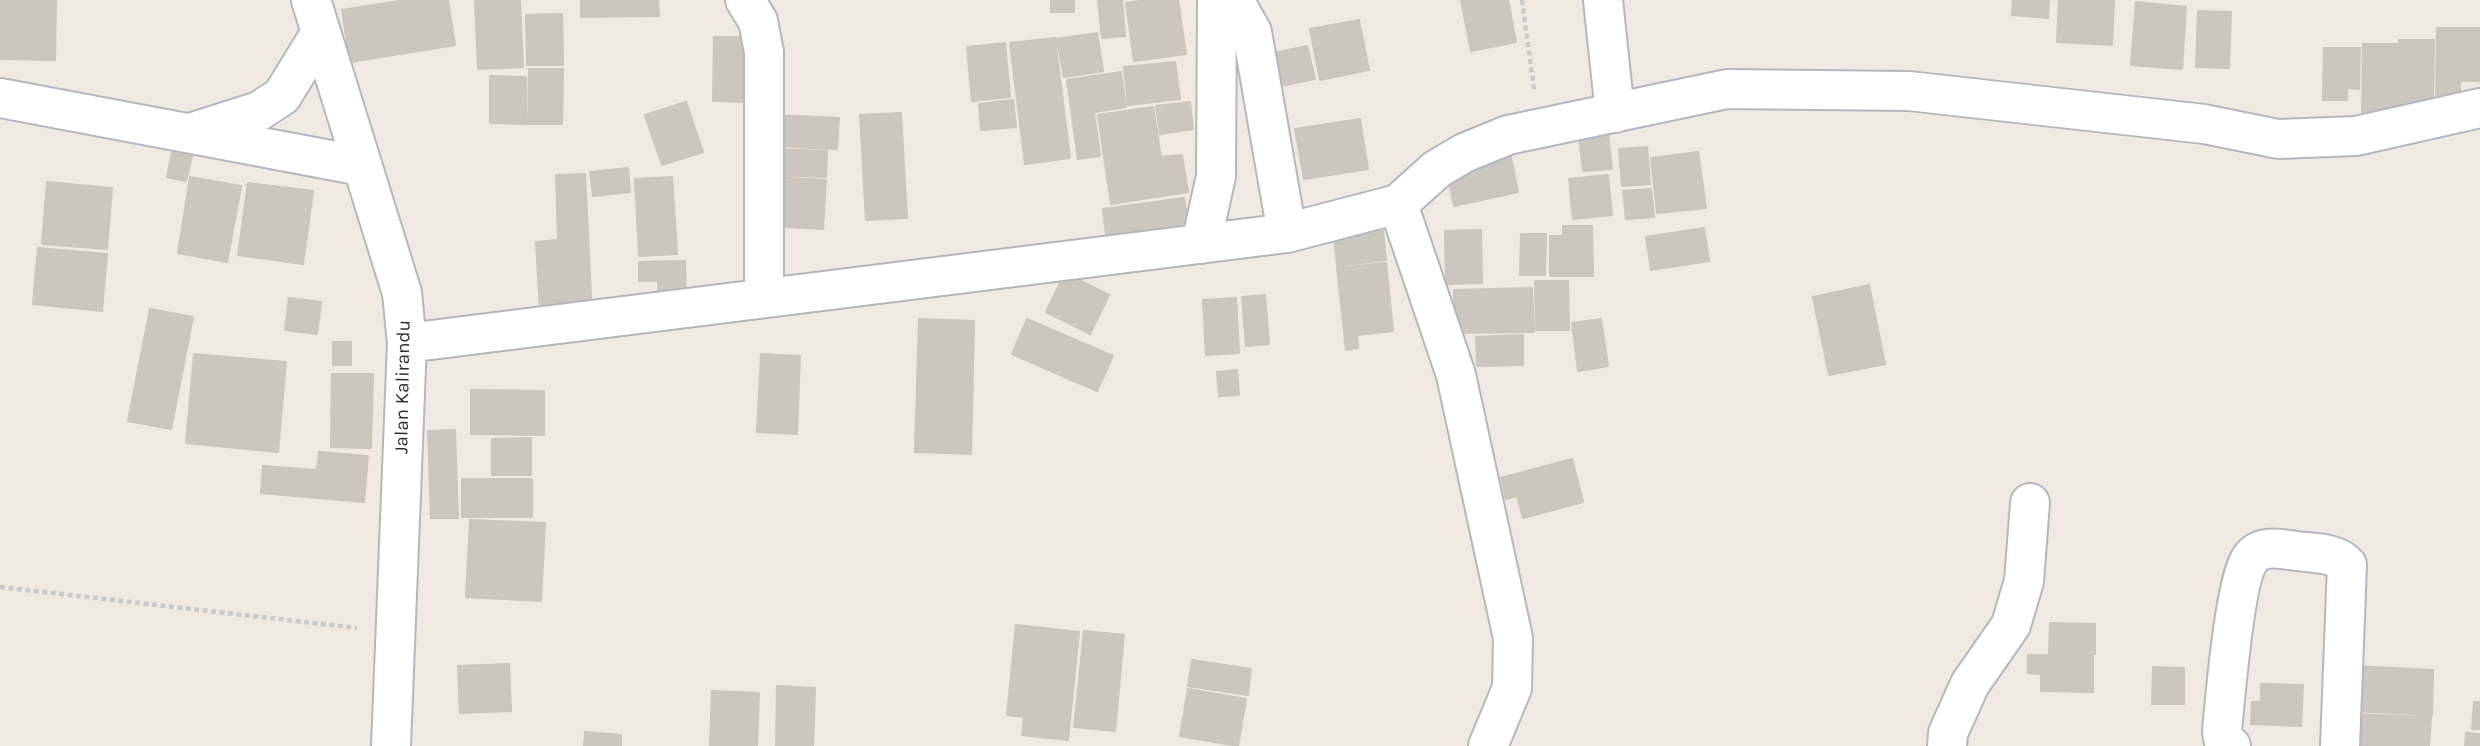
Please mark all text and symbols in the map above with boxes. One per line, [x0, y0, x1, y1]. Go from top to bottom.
street label: Jalan Kalirandu [390, 320, 416, 454]

